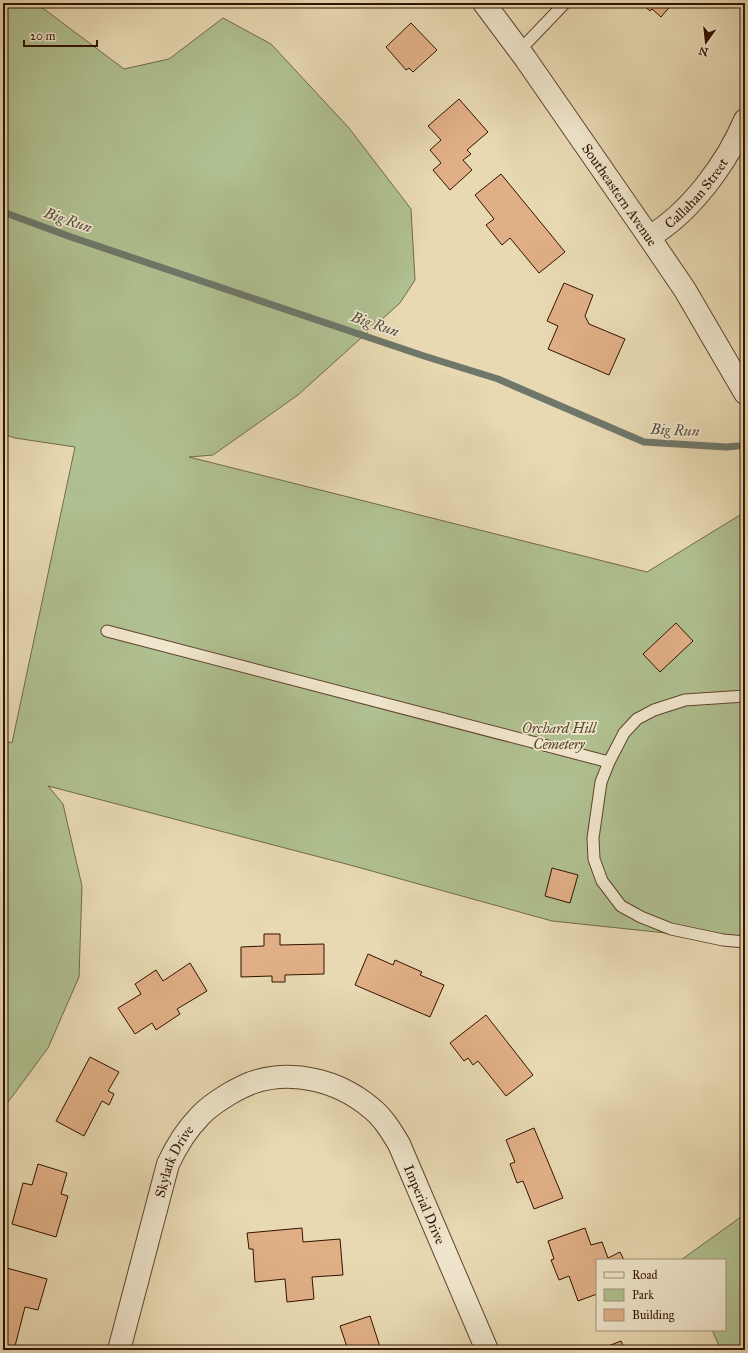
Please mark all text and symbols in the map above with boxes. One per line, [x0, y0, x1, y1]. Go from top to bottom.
scale bar [24, 22, 97, 48]
north arrow [686, 22, 726, 62]
text: 20 m [30, 29, 56, 43]
text: N [697, 44, 710, 59]
street label: Southeastern Avenue [578, 140, 661, 250]
street label: Callahan Street [661, 155, 732, 232]
water label: Big Run [41, 203, 94, 237]
water label: Big Run [348, 307, 401, 341]
water label: Big Run [649, 420, 700, 440]
park label: Orchard Hill Cemetery [522, 720, 597, 753]
street label: Skylark Drive [152, 1122, 198, 1199]
street label: Imperial Drive [400, 1162, 449, 1247]
legend [596, 1259, 726, 1331]
text: Road [632, 1268, 658, 1282]
text: Park [632, 1288, 654, 1302]
text: Building [632, 1308, 675, 1323]

